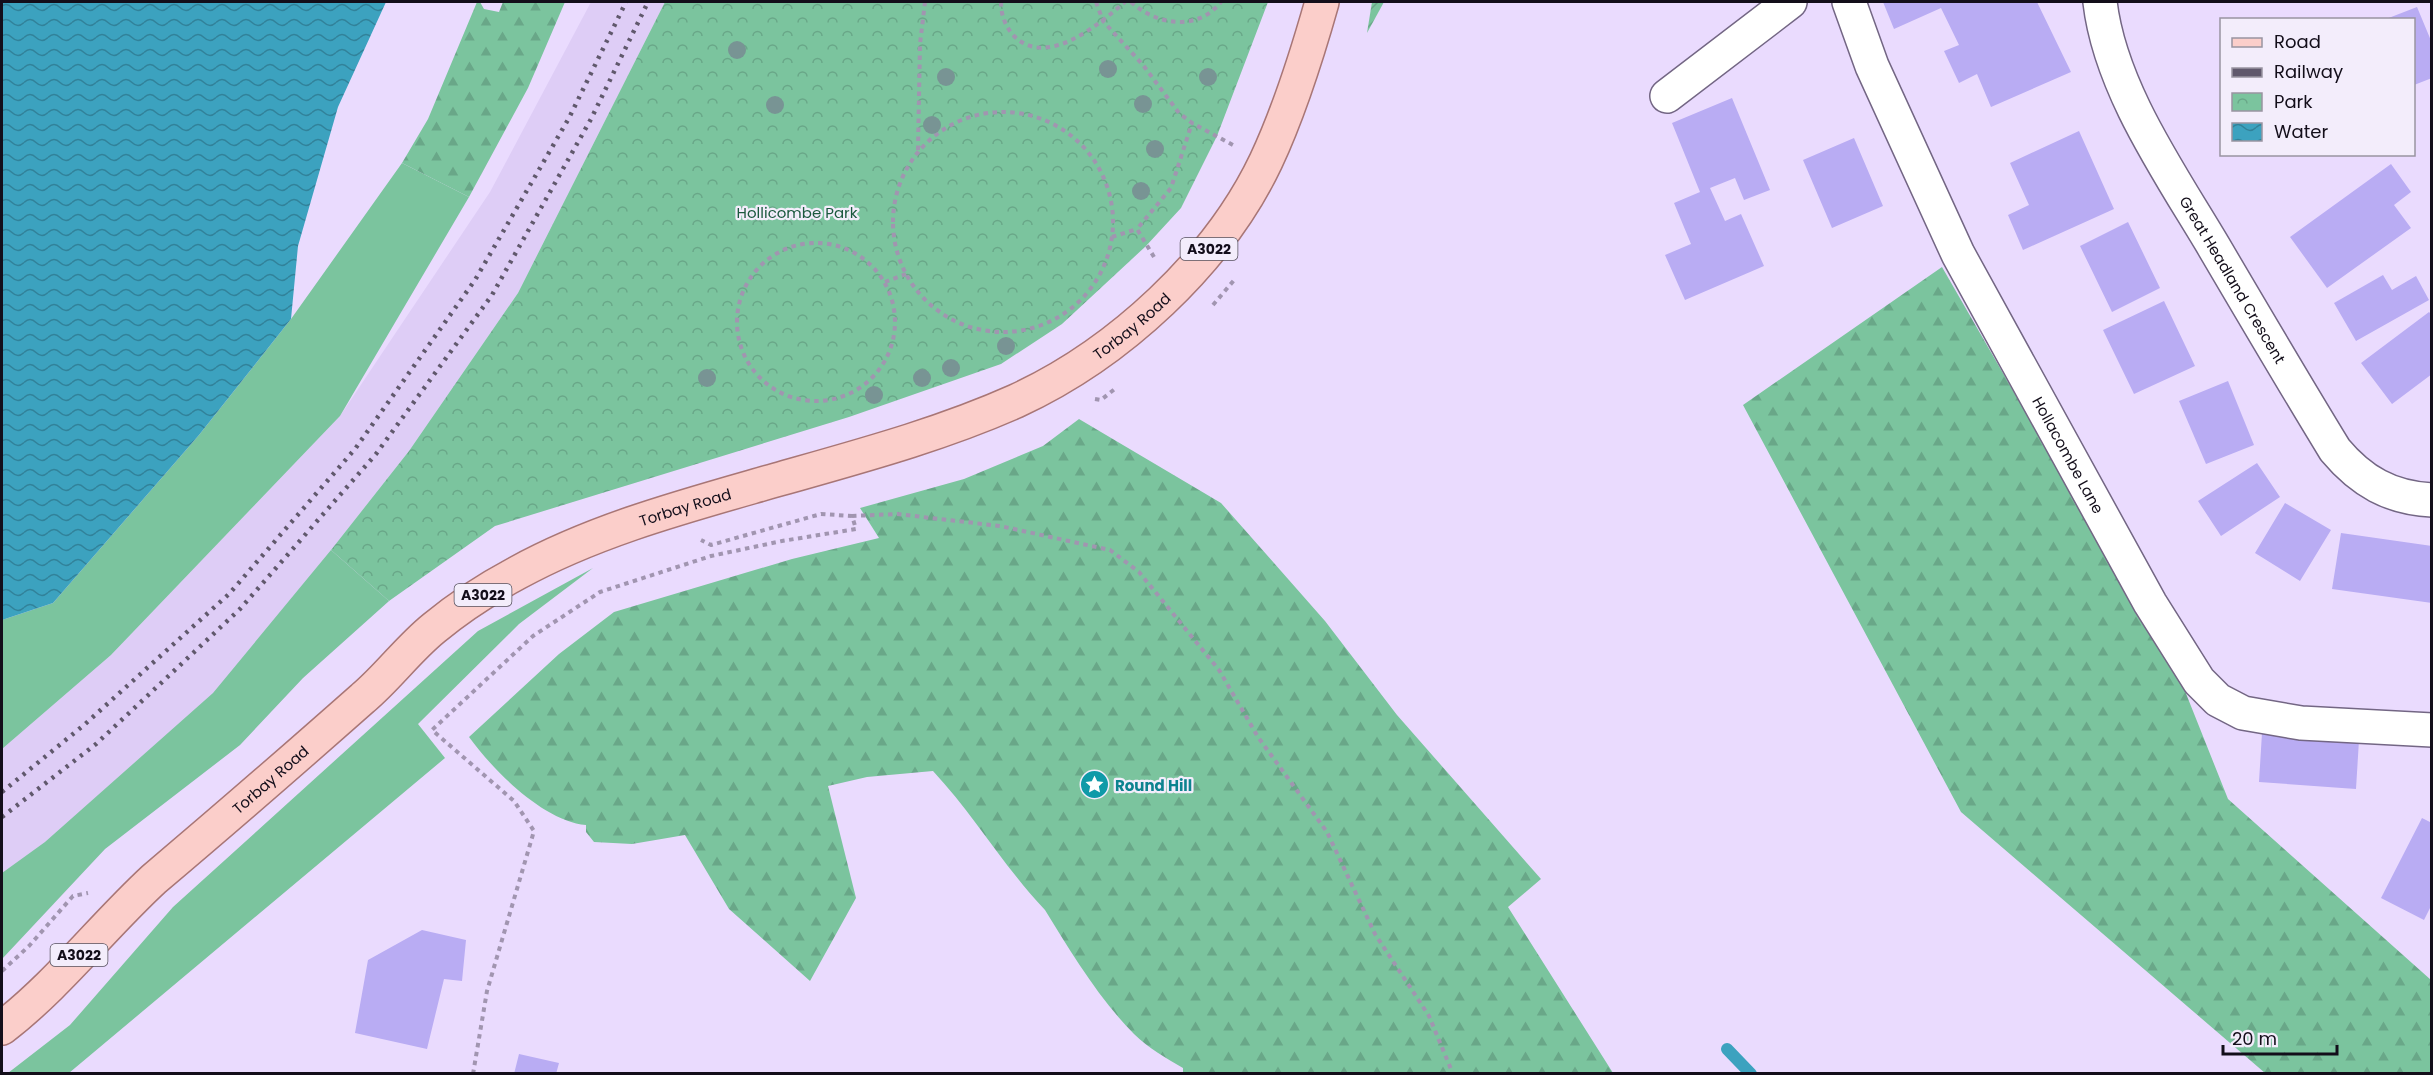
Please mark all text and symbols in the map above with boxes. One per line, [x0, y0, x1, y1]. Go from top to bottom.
legend [2220, 18, 2415, 156]
text: Road [2274, 29, 2321, 54]
text: Railway [2274, 59, 2343, 84]
text: Park [2274, 89, 2313, 114]
text: Water [2274, 119, 2328, 144]
street label: Great Headland Crescent [2175, 192, 2291, 367]
park label: Hollicombe Park [737, 202, 858, 223]
road number: A3022 [1180, 238, 1238, 260]
street label: Torbay Road [1088, 287, 1175, 364]
street label: Hollacombe Lane [2028, 393, 2109, 517]
street label: Torbay Road [636, 483, 734, 531]
road number: A3022 [454, 584, 512, 606]
street label: Torbay Road [227, 740, 313, 818]
place icon: Round Hill [1078, 769, 1110, 801]
place label: Round Hill [1115, 775, 1192, 796]
road number: A3022 [50, 944, 107, 966]
scale bar [2223, 1018, 2337, 1056]
text: 20 m [2232, 1026, 2277, 1051]

